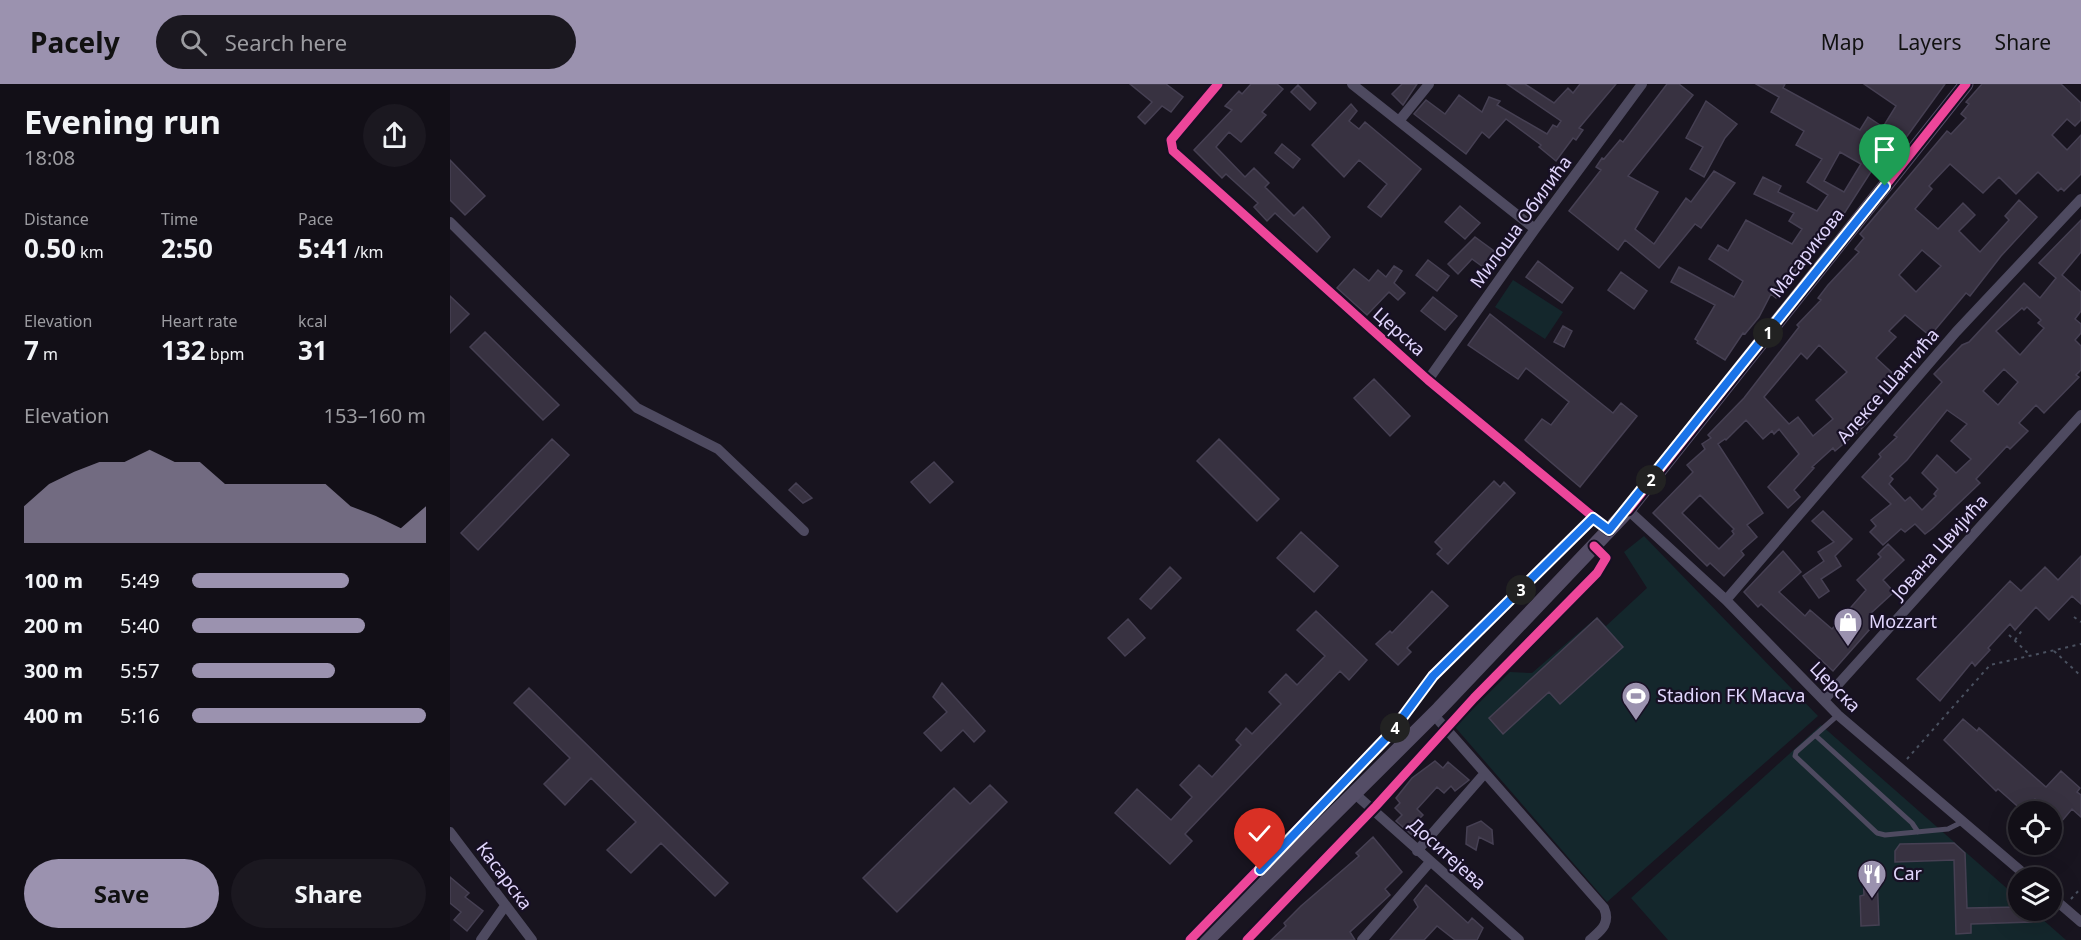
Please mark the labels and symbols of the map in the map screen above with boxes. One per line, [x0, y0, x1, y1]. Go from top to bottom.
pin [1859, 124, 1910, 186]
street label: Милоша Обилића [1464, 150, 1576, 292]
street label: Масарикова [1764, 203, 1849, 302]
street label: Церска [1369, 302, 1431, 361]
pin: 1 [1753, 318, 1783, 348]
street label: Алексе Шантића [1831, 323, 1944, 448]
pin: 2 [1636, 465, 1666, 495]
street label: Јована Цвијића [1884, 489, 1993, 605]
pin: 3 [1506, 575, 1536, 605]
shop icon: Mozzart [1832, 606, 1864, 648]
place label: Mozzart [1869, 609, 1937, 633]
street label: Церска [1805, 656, 1866, 717]
sports icon: Stadion FK Macva [1620, 680, 1652, 722]
place label: Stadion FK Macva [1657, 683, 1805, 707]
pin: 4 [1380, 713, 1410, 743]
pin [1234, 808, 1285, 870]
street label: Доситејева [1404, 812, 1492, 895]
street label: Касарска [471, 837, 538, 914]
restaurant icon: Car [1856, 858, 1888, 900]
place label: Car [1893, 861, 1922, 885]

